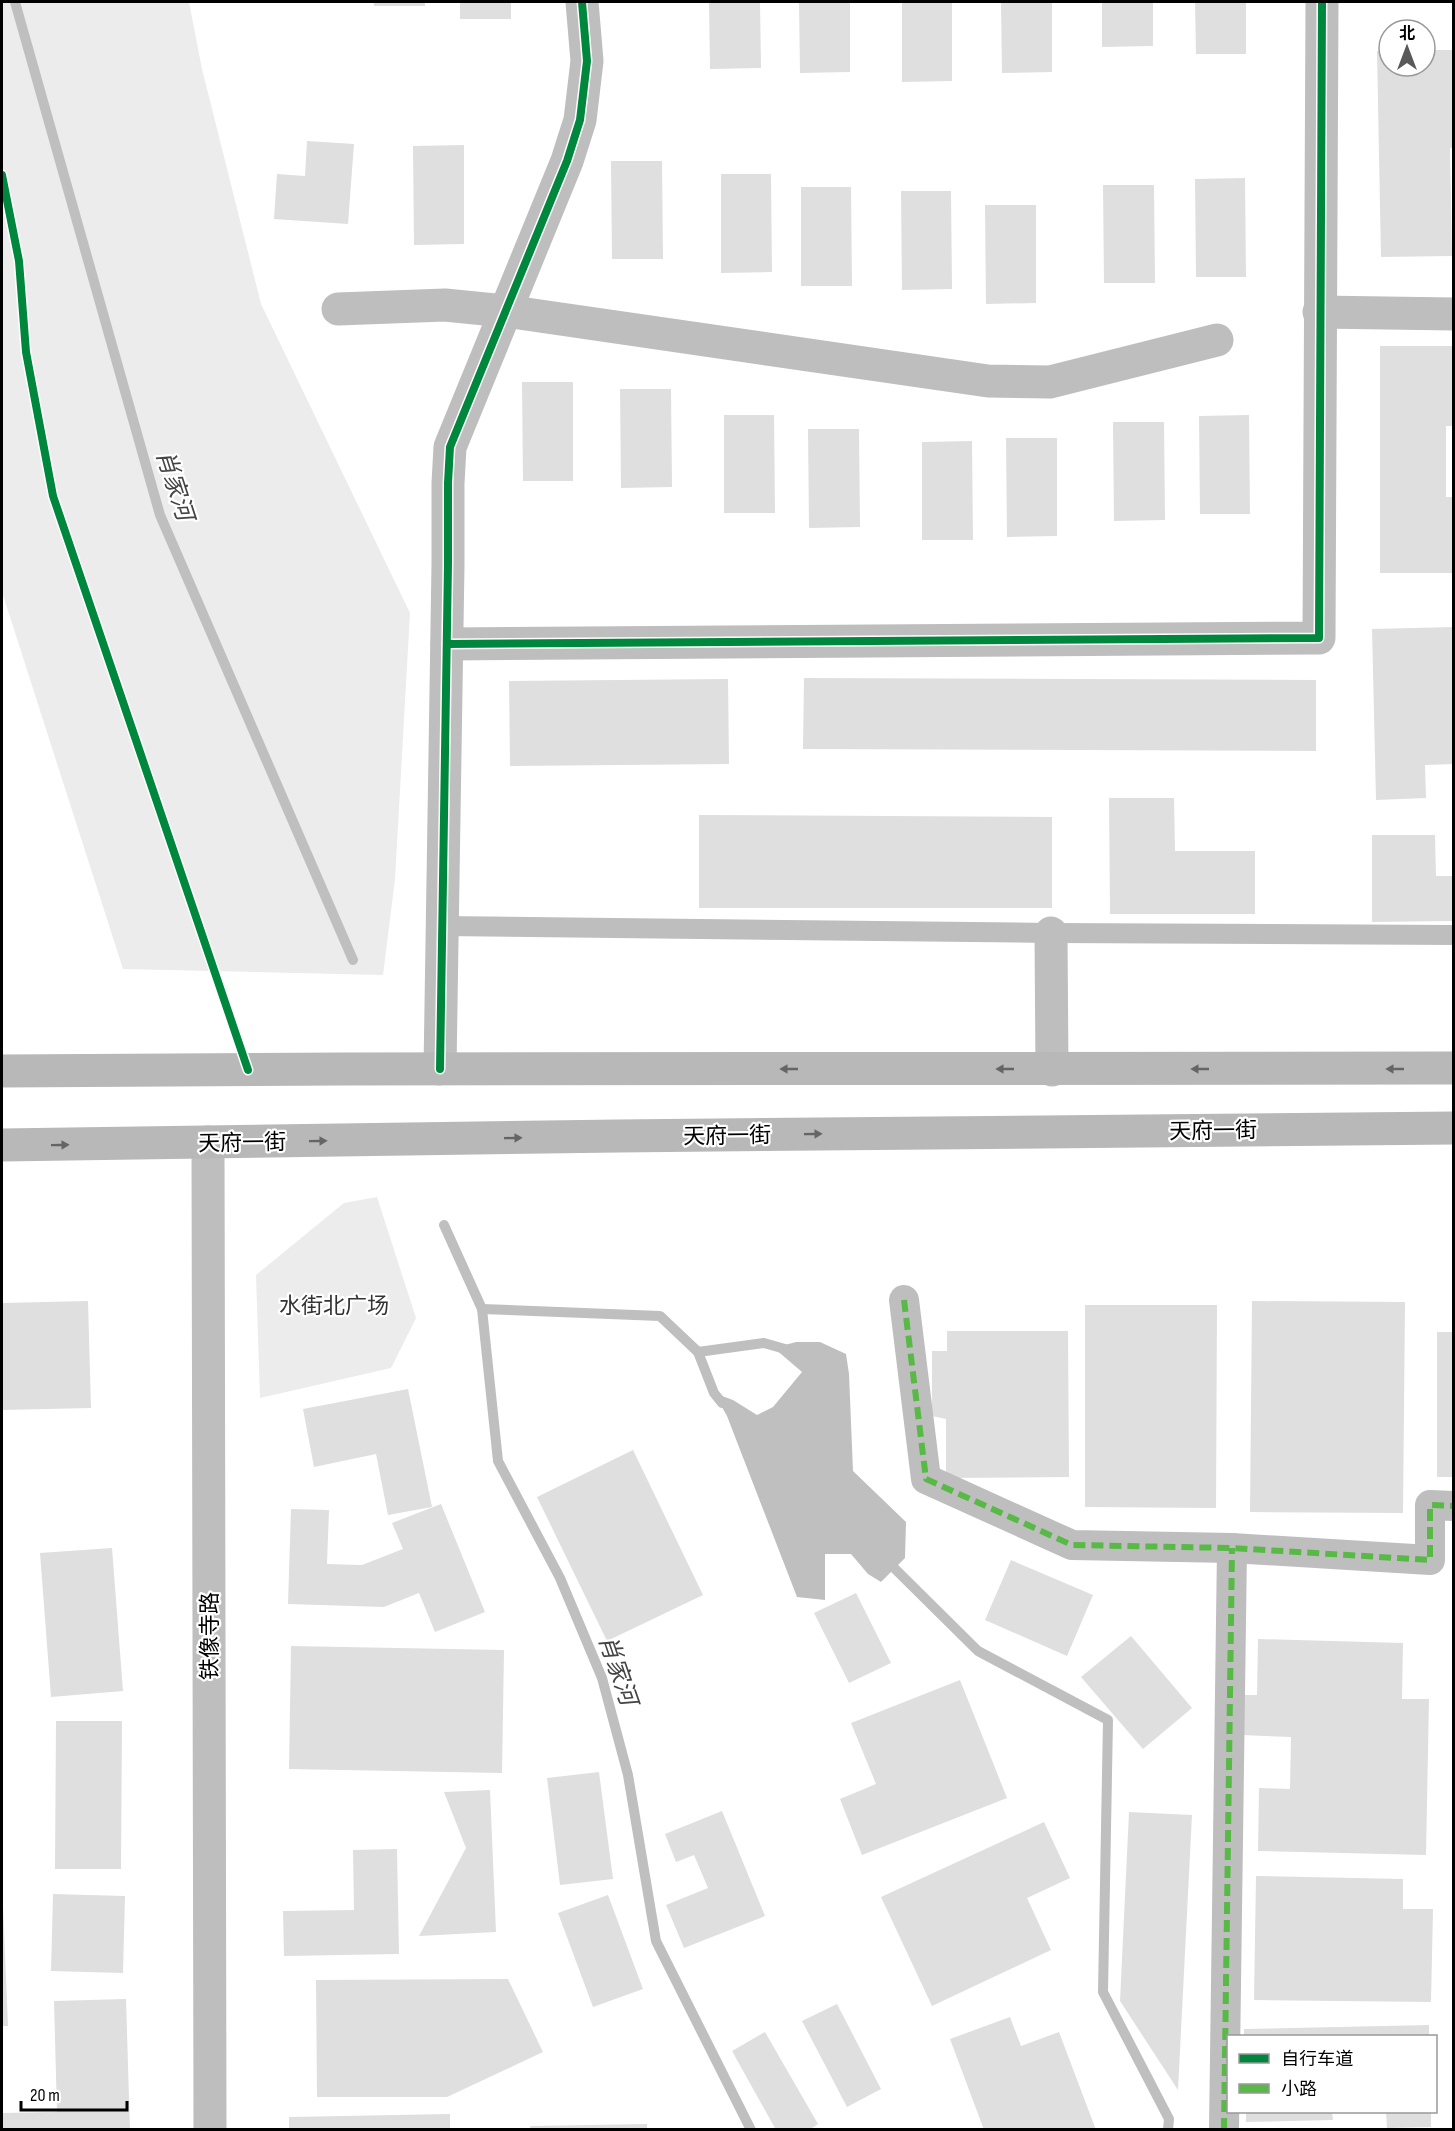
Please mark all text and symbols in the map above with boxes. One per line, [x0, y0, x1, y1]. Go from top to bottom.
north arrow [1377, 18, 1437, 78]
text: 北 [1399, 25, 1415, 44]
water label: 肖家河 [150, 446, 201, 528]
one-way arrow [780, 1064, 799, 1074]
one-way arrow [996, 1064, 1015, 1074]
one-way arrow [1191, 1064, 1210, 1074]
one-way arrow [1386, 1064, 1405, 1073]
street label: 天府一街 [1169, 1117, 1257, 1146]
street label: 天府一街 [683, 1122, 771, 1151]
street label: 天府一街 [198, 1129, 286, 1158]
one-way arrow [803, 1130, 822, 1139]
one-way arrow [503, 1133, 522, 1143]
one-way arrow [308, 1136, 327, 1146]
one-way arrow [50, 1140, 69, 1149]
park label: 水街北广场 [279, 1293, 389, 1320]
street label: 铁像寺路 [197, 1592, 224, 1680]
water label: 肖家河 [592, 1631, 644, 1713]
legend [1227, 2035, 1437, 2113]
text: 自行车道 [1281, 2049, 1353, 2070]
scale bar [21, 2074, 128, 2112]
text: 小路 [1281, 2079, 1317, 2100]
text: 20 m [30, 2085, 60, 2106]

